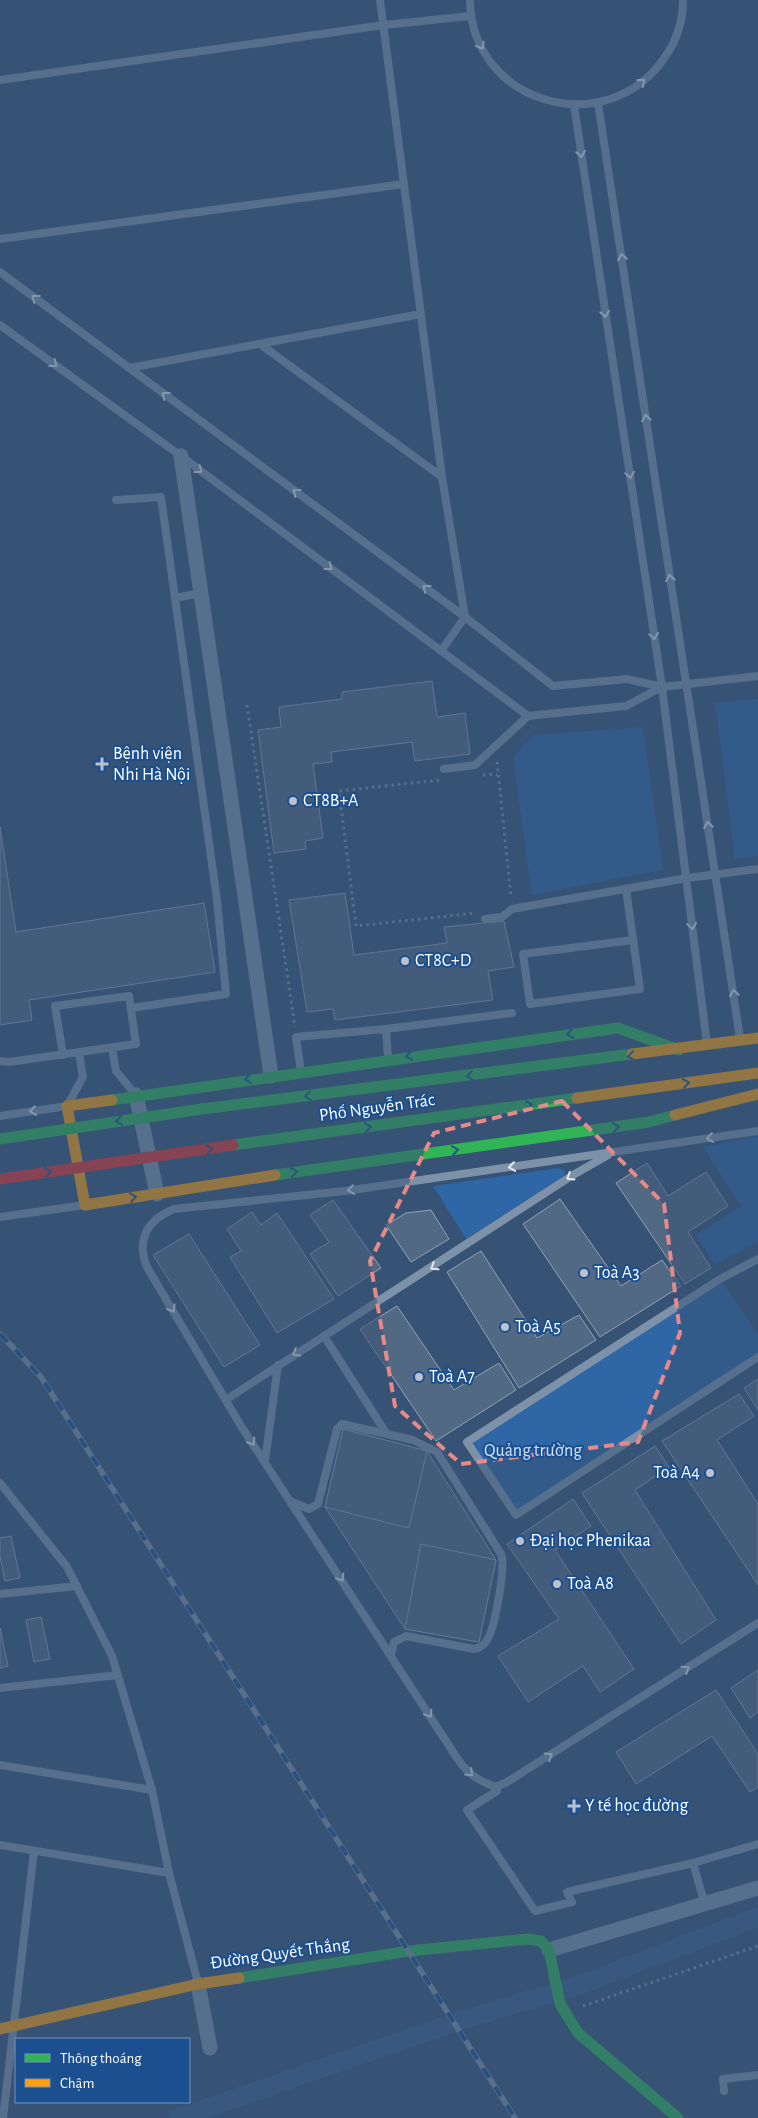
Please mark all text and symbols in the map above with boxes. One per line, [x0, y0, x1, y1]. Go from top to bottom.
one-way arrow [475, 41, 485, 50]
one-way arrow [636, 80, 645, 88]
one-way arrow [575, 150, 586, 158]
one-way arrow [617, 253, 627, 261]
one-way arrow [31, 295, 41, 304]
one-way arrow [600, 310, 610, 319]
one-way arrow [48, 358, 58, 367]
one-way arrow [161, 392, 171, 401]
one-way arrow [641, 413, 652, 421]
one-way arrow [193, 464, 203, 473]
one-way arrow [624, 471, 634, 479]
one-way arrow [293, 489, 302, 497]
one-way arrow [323, 561, 333, 570]
one-way arrow [665, 574, 676, 582]
one-way arrow [423, 586, 432, 594]
one-way arrow [648, 632, 659, 640]
place label: Bệnh viện Nhi Hà Nội [113, 745, 190, 784]
marker: Bệnh viện Nhi Hà Nội [95, 757, 109, 771]
place label: CT8B+A [303, 792, 359, 810]
marker: CT8B+A [287, 795, 299, 807]
one-way arrow [703, 821, 714, 829]
one-way arrow [687, 922, 697, 930]
place label: CT8C+D [415, 952, 471, 970]
marker: CT8C+D [399, 955, 411, 967]
one-way arrow [729, 988, 739, 997]
one-way arrow [566, 1029, 574, 1039]
one-way arrow [405, 1050, 413, 1061]
one-way arrow [627, 1050, 635, 1061]
one-way arrow [465, 1070, 473, 1081]
one-way arrow [244, 1074, 253, 1084]
one-way arrow [682, 1078, 690, 1089]
street label: Phố Nguyễn Trác [318, 1089, 436, 1125]
one-way arrow [304, 1090, 312, 1101]
one-way arrow [525, 1100, 533, 1111]
one-way arrow [29, 1105, 38, 1115]
one-way arrow [115, 1115, 123, 1126]
one-way arrow [364, 1122, 372, 1133]
one-way arrow [612, 1122, 620, 1133]
one-way arrow [705, 1132, 714, 1142]
one-way arrow [205, 1144, 213, 1155]
one-way arrow [450, 1145, 459, 1155]
one-way arrow [508, 1161, 516, 1172]
one-way arrow [45, 1167, 53, 1178]
one-way arrow [290, 1168, 298, 1178]
one-way arrow [566, 1171, 575, 1181]
one-way arrow [347, 1184, 355, 1194]
one-way arrow [129, 1193, 138, 1203]
one-way arrow [431, 1260, 440, 1270]
place label: Toà A3 [594, 1264, 640, 1282]
marker: Toà A3 [578, 1267, 590, 1279]
one-way arrow [166, 1303, 176, 1312]
place label: Toà A5 [515, 1318, 561, 1336]
marker: Toà A5 [499, 1321, 511, 1333]
one-way arrow [293, 1346, 302, 1356]
place label: Toà A7 [429, 1368, 475, 1386]
marker: Toà A7 [413, 1371, 425, 1383]
one-way arrow [246, 1436, 255, 1445]
park label: Quảng trường [484, 1442, 582, 1460]
place label: Toà A4 [653, 1464, 700, 1482]
marker: Toà A4 [704, 1467, 716, 1479]
place label: Đại học Phenikaa [530, 1532, 651, 1550]
marker: Đại học Phenikaa [514, 1535, 526, 1547]
one-way arrow [335, 1572, 344, 1581]
place label: Toà A8 [567, 1575, 614, 1593]
marker: Toà A8 [551, 1578, 563, 1590]
one-way arrow [681, 1666, 690, 1676]
one-way arrow [422, 1709, 432, 1718]
one-way arrow [543, 1753, 552, 1763]
one-way arrow [464, 1767, 473, 1776]
place label: Y tế học đường [585, 1796, 688, 1815]
marker: Y tế học đường [567, 1799, 581, 1813]
street label: Đường Quyết Thắng [209, 1934, 351, 1973]
legend [15, 2038, 190, 2103]
text: Thông thoáng [60, 2051, 142, 2066]
text: Chậm [60, 2076, 94, 2091]

